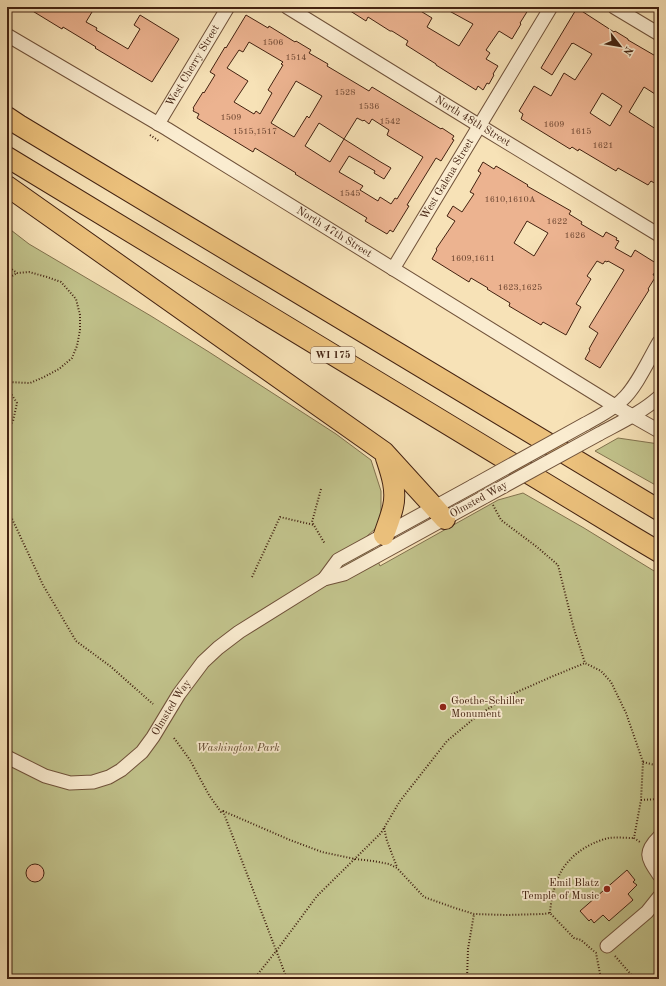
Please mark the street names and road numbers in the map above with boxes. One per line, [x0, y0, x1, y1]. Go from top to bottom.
street label: West Cherry Street [164, 23, 222, 108]
street label: North 48th Street [433, 94, 512, 149]
street label: West Galena Street [419, 136, 476, 222]
street label: North 47th Street [294, 205, 374, 260]
road number: WI 175 [311, 347, 355, 363]
street label: Olmsted Way [448, 480, 510, 520]
street label: Olmsted Way [150, 678, 193, 738]

